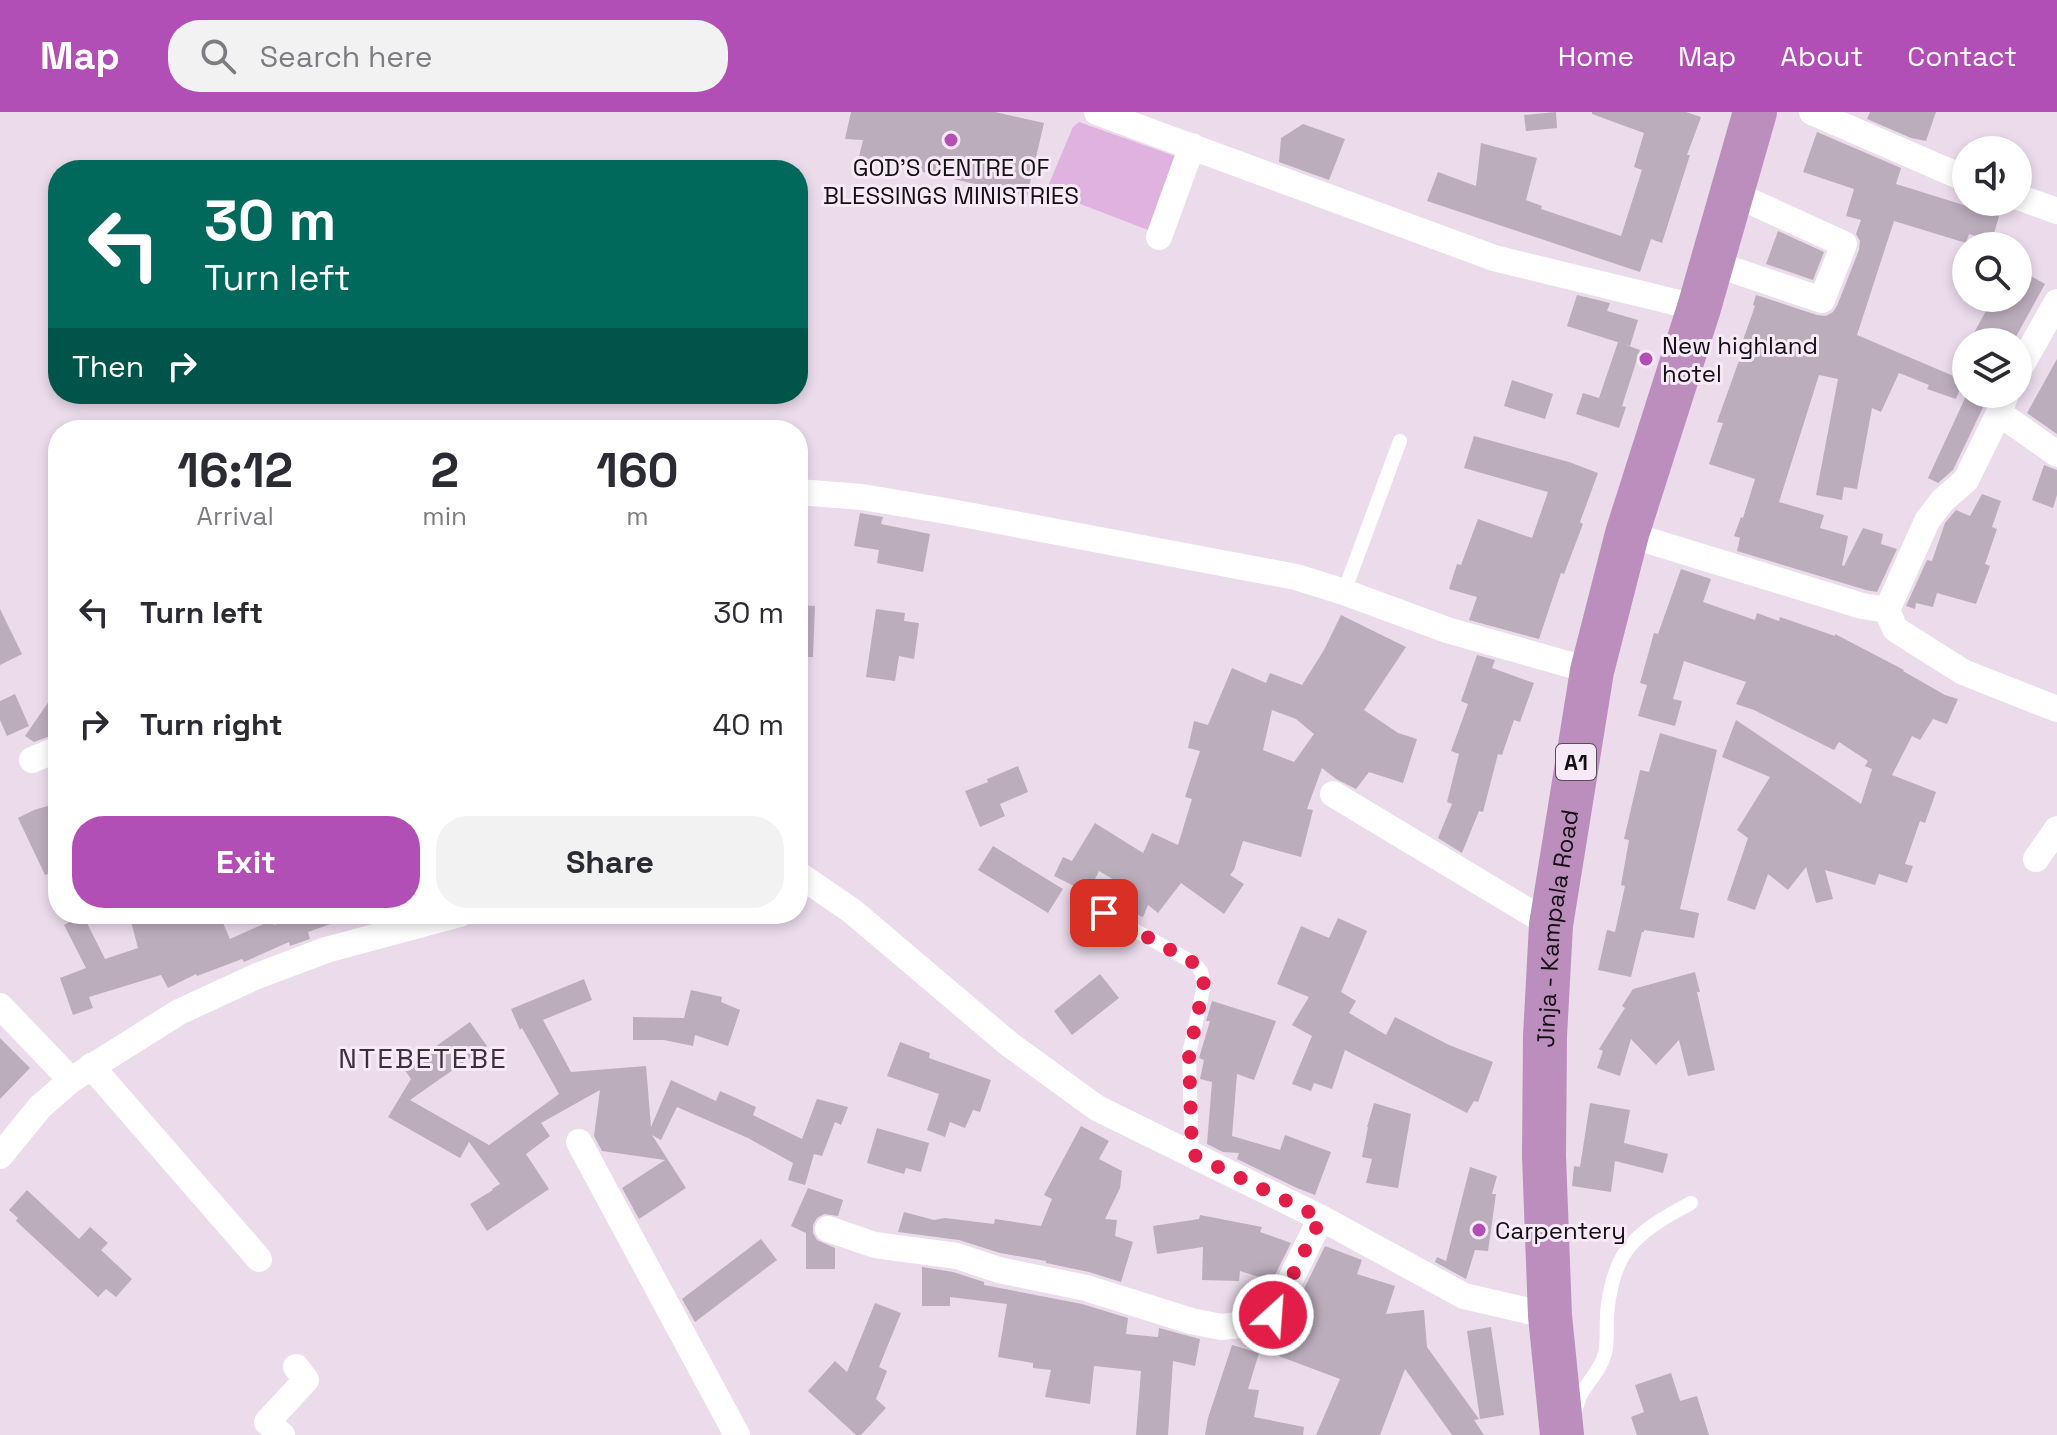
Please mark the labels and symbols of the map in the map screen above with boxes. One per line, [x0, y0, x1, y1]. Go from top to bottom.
marker: GOD'S CENTRE OF BLESSINGS MINISTRIES [942, 131, 960, 149]
place label: GOD'S CENTRE OF BLESSINGS MINISTRIES [823, 152, 1079, 211]
place label: New highland hotel [1662, 330, 1818, 389]
marker: New highland hotel [1637, 350, 1655, 368]
road number: A1 [1556, 744, 1596, 780]
street label: Jinja - Kampala Road [1529, 807, 1585, 1048]
pin [1070, 879, 1138, 947]
district label: NTEBETEBE [338, 1040, 508, 1076]
place label: Carpentery [1495, 1215, 1626, 1246]
marker: Carpentery [1470, 1221, 1488, 1239]
position arrow [1231, 1273, 1315, 1357]

